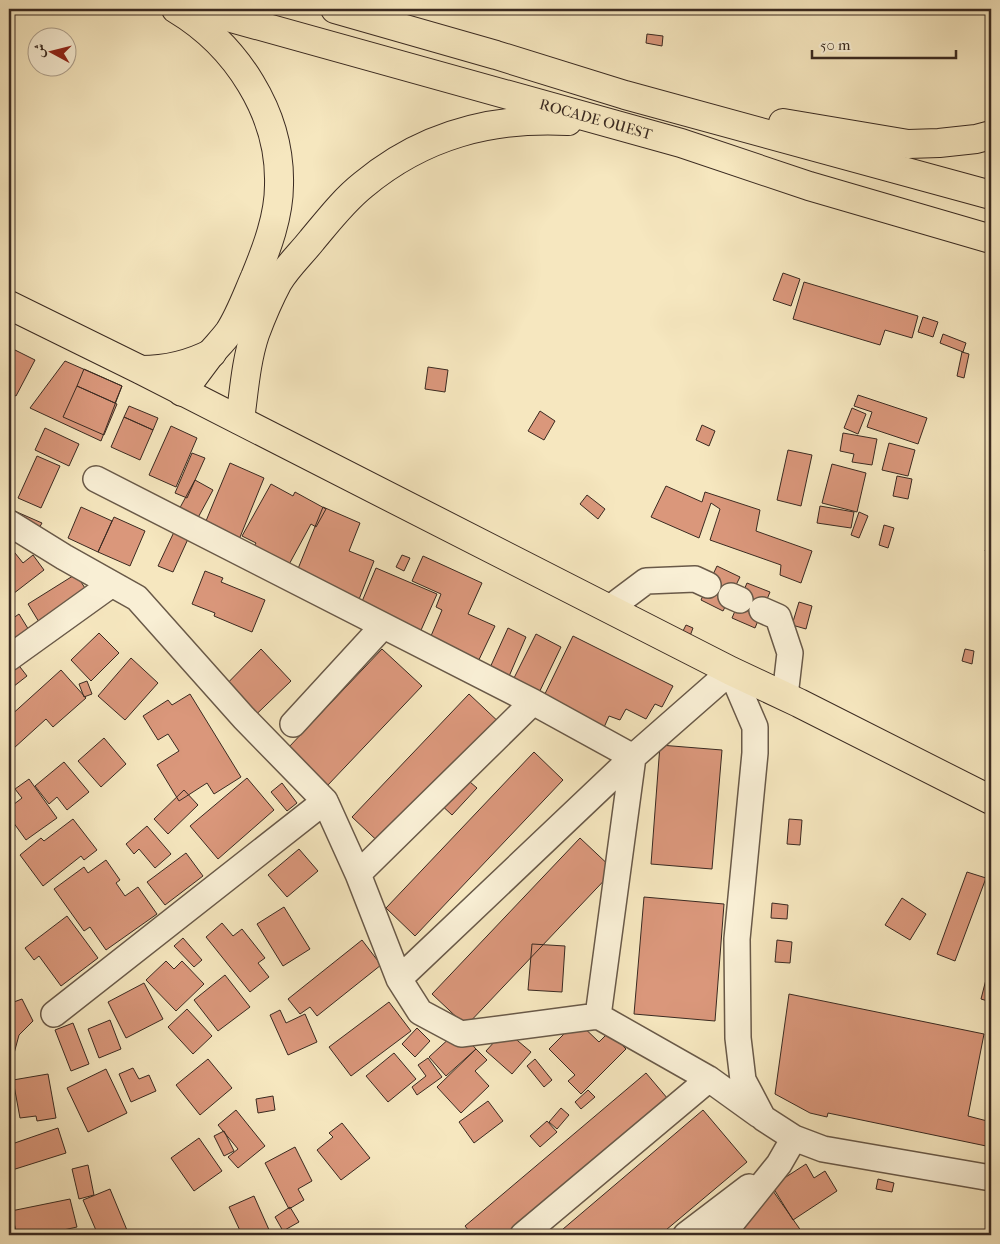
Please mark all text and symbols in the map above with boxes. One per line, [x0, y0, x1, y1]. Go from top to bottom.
north arrow [28, 28, 78, 78]
scale bar [812, 28, 956, 60]
text: 50 m [820, 36, 851, 54]
text: ش [30, 42, 49, 58]
street label: ROCADE OUEST [538, 95, 655, 144]

